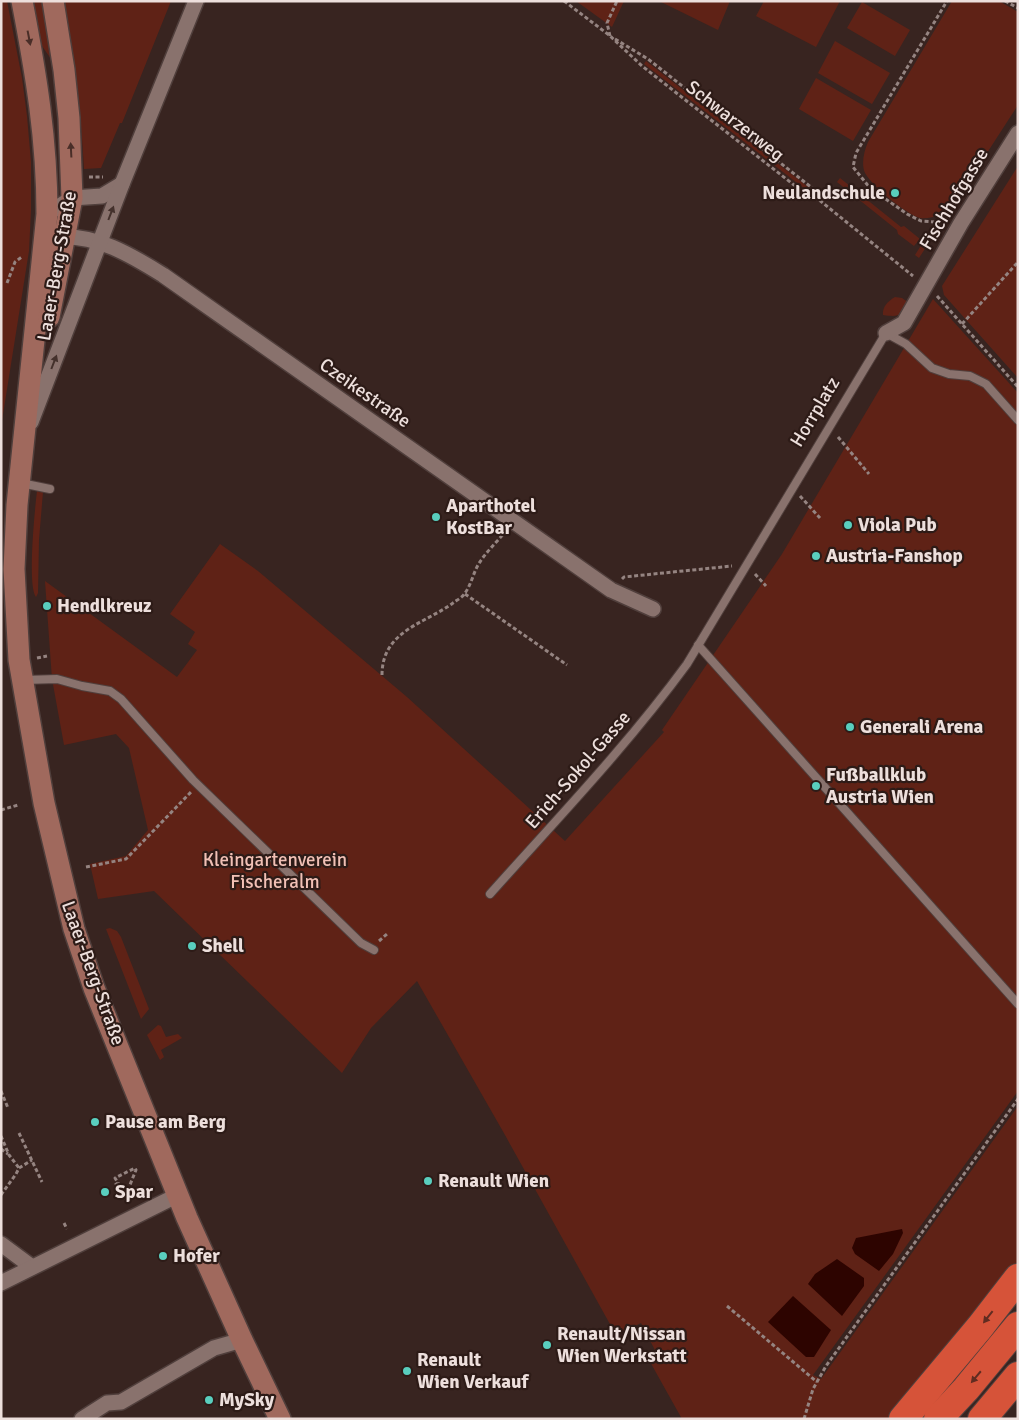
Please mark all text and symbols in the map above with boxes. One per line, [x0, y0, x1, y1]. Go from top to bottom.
one-way arrow [25, 30, 33, 45]
street label: Schwarzerweg [681, 75, 789, 167]
one-way arrow [67, 141, 75, 157]
street label: Fischhofgasse [914, 144, 994, 254]
place label: Neulandschule [762, 181, 885, 205]
marker: Neulandschule [889, 187, 901, 199]
street label: Laaer-Berg-Straße [32, 189, 82, 343]
one-way arrow [107, 205, 115, 220]
street label: Czeikestraße [315, 353, 415, 433]
one-way arrow [51, 354, 58, 369]
street label: Horrplatz [785, 373, 845, 451]
place label: Aparthotel KostBar [446, 494, 536, 540]
marker: Aparthotel KostBar [430, 511, 442, 523]
place label: Viola Pub [858, 513, 937, 537]
marker: Viola Pub [842, 519, 854, 531]
place label: Austria-Fanshop [826, 544, 963, 568]
marker: Austria-Fanshop [810, 550, 822, 562]
place label: Hendlkreuz [57, 594, 152, 618]
marker: Hendlkreuz [41, 600, 53, 612]
street label: Erich-Sokol-Gasse [520, 706, 636, 834]
place label: Generali Arena [860, 715, 984, 739]
marker: Generali Arena [844, 721, 856, 733]
place label: Fußballklub Austria Wien [826, 763, 934, 809]
marker: Fußballklub Austria Wien [810, 780, 822, 792]
park label: Kleingartenverein Fischeralm [203, 848, 347, 894]
street label: Laaer-Berg-Straße [56, 898, 130, 1048]
place label: Shell [202, 934, 244, 958]
marker: Shell [186, 940, 198, 952]
place label: Pause am Berg [105, 1110, 226, 1134]
marker: Pause am Berg [89, 1116, 101, 1128]
place label: Renault Wien [438, 1169, 549, 1193]
marker: Renault Wien [422, 1175, 434, 1187]
place label: Spar [115, 1180, 154, 1204]
marker: Spar [99, 1186, 111, 1198]
place label: Hofer [173, 1244, 220, 1268]
marker: Hofer [157, 1250, 169, 1262]
one-way arrow [983, 1310, 994, 1323]
place label: Renault/Nissan Wien Werkstatt [557, 1322, 687, 1368]
marker: Renault/Nissan Wien Werkstatt [541, 1339, 553, 1351]
place label: Renault Wien Verkauf [417, 1348, 530, 1394]
marker: Renault Wien Verkauf [401, 1365, 413, 1377]
one-way arrow [970, 1371, 982, 1383]
place label: MySky [219, 1388, 275, 1412]
marker: MySky [203, 1394, 215, 1406]

